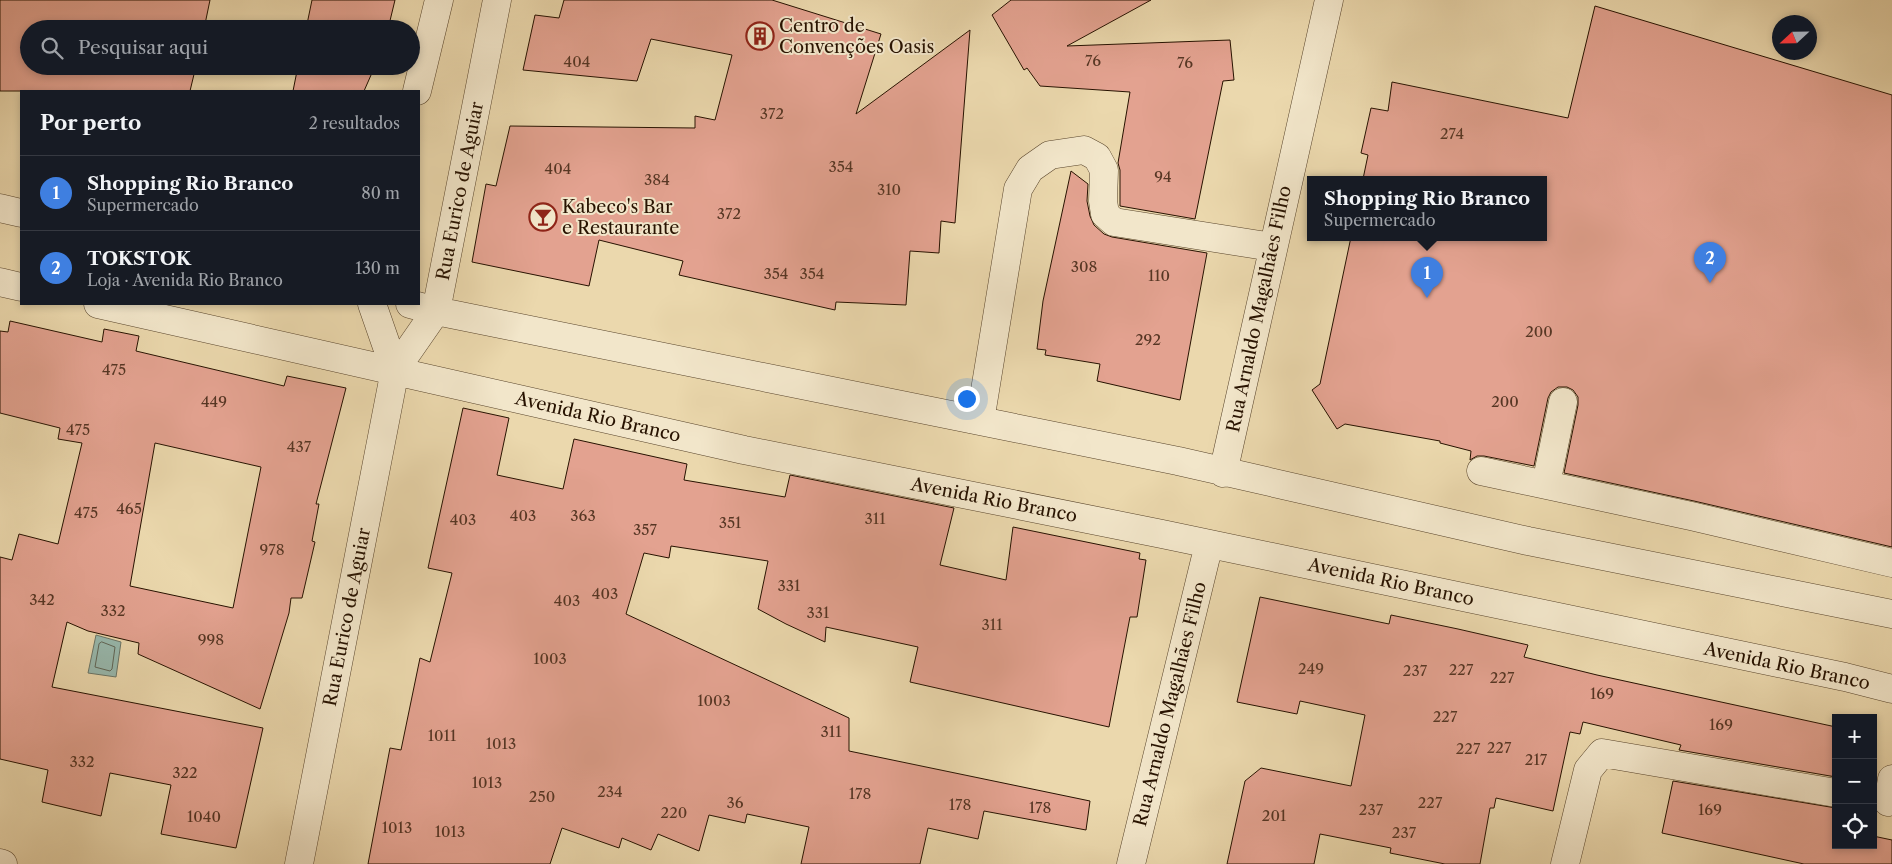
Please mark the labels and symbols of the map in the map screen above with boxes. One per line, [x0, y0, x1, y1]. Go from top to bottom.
place label: Centro de Convenções Oasis [779, 15, 934, 58]
north arrow [1772, 15, 1817, 60]
building icon: Centro de Convenções Oasis [745, 21, 775, 51]
house number: 76 [1085, 51, 1101, 70]
house number: 404 [564, 52, 590, 71]
house number: 76 [1177, 53, 1193, 72]
street label: Rua Eurico de Aguiar [432, 99, 488, 282]
house number: 372 [760, 104, 784, 123]
house number: 274 [1440, 124, 1464, 143]
house number: 354 [828, 157, 854, 176]
house number: 404 [545, 159, 571, 178]
house number: 94 [1154, 167, 1172, 186]
house number: 384 [644, 170, 670, 189]
house number: 310 [877, 180, 901, 199]
street label: Rua Arnaldo Magalhães Filho [1222, 184, 1296, 434]
place label: Kabeco's Bar e Restaurante [562, 196, 679, 239]
bar icon: Kabeco's Bar e Restaurante [528, 202, 558, 232]
house number: 372 [717, 204, 741, 223]
pin: 2 [1694, 242, 1726, 283]
house number: 308 [1071, 257, 1097, 276]
pin: 1 [1411, 257, 1443, 298]
house number: 354 [763, 264, 789, 283]
house number: 354 [799, 264, 825, 283]
house number: 110 [1148, 266, 1170, 285]
house number: 200 [1525, 322, 1553, 341]
house number: 292 [1135, 330, 1161, 349]
house number: 475 [102, 360, 126, 379]
your location [954, 386, 980, 412]
street label: Avenida Rio Branco [512, 387, 683, 447]
house number: 449 [201, 392, 227, 411]
house number: 200 [1491, 392, 1519, 411]
house number: 475 [66, 420, 90, 439]
house number: 437 [287, 437, 312, 456]
street label: Avenida Rio Branco [908, 473, 1079, 527]
house number: 465 [116, 499, 142, 518]
house number: 475 [74, 503, 98, 522]
house number: 403 [510, 506, 536, 525]
house number: 363 [570, 506, 596, 525]
house number: 311 [865, 509, 886, 528]
house number: 403 [450, 510, 476, 529]
house number: 351 [719, 513, 742, 532]
house number: 357 [633, 520, 658, 539]
street label: Rua Eurico de Aguiar [319, 525, 375, 708]
house number: 978 [259, 540, 285, 559]
street label: Avenida Rio Branco [1305, 553, 1476, 610]
house number: 331 [778, 576, 801, 595]
street label: Rua Arnaldo Magalhães Filho [1129, 579, 1211, 829]
house number: 403 [592, 584, 618, 603]
house number: 342 [29, 590, 55, 609]
house number: 403 [554, 591, 580, 610]
house number: 332 [100, 601, 126, 620]
house number: 331 [807, 603, 830, 622]
house number: 311 [982, 615, 1003, 634]
house number: 998 [198, 630, 224, 649]
street label: Avenida Rio Branco [1701, 637, 1872, 694]
house number: 1003 [533, 649, 567, 668]
house number: 249 [1298, 659, 1324, 678]
house number: 227 [1449, 660, 1474, 679]
house number: 237 [1403, 661, 1428, 680]
house number: 227 [1490, 668, 1515, 687]
house number: 169 [1590, 684, 1614, 703]
house number: 1003 [697, 691, 731, 710]
house number: 227 [1433, 707, 1458, 726]
house number: 169 [1709, 715, 1733, 734]
house number: 311 [821, 722, 842, 741]
house number: 1011 [428, 726, 457, 745]
house number: 1013 [486, 734, 516, 753]
house number: 227 [1487, 738, 1512, 757]
house number: 227 [1456, 739, 1481, 758]
house number: 217 [1525, 750, 1548, 769]
house number: 332 [69, 752, 95, 771]
house number: 322 [172, 763, 198, 782]
house number: 1013 [472, 773, 502, 792]
house number: 234 [597, 782, 623, 801]
house number: 178 [849, 784, 871, 803]
house number: 250 [529, 787, 555, 806]
house number: 36 [726, 793, 744, 812]
house number: 227 [1418, 793, 1443, 812]
house number: 178 [949, 795, 971, 814]
house number: 178 [1029, 798, 1051, 817]
house number: 237 [1359, 800, 1384, 819]
house number: 169 [1698, 800, 1722, 819]
house number: 220 [661, 803, 687, 822]
house number: 201 [1262, 806, 1287, 825]
house number: 1040 [187, 807, 221, 826]
house number: 1013 [382, 818, 412, 837]
house number: 1013 [435, 822, 465, 841]
house number: 237 [1392, 823, 1417, 842]

